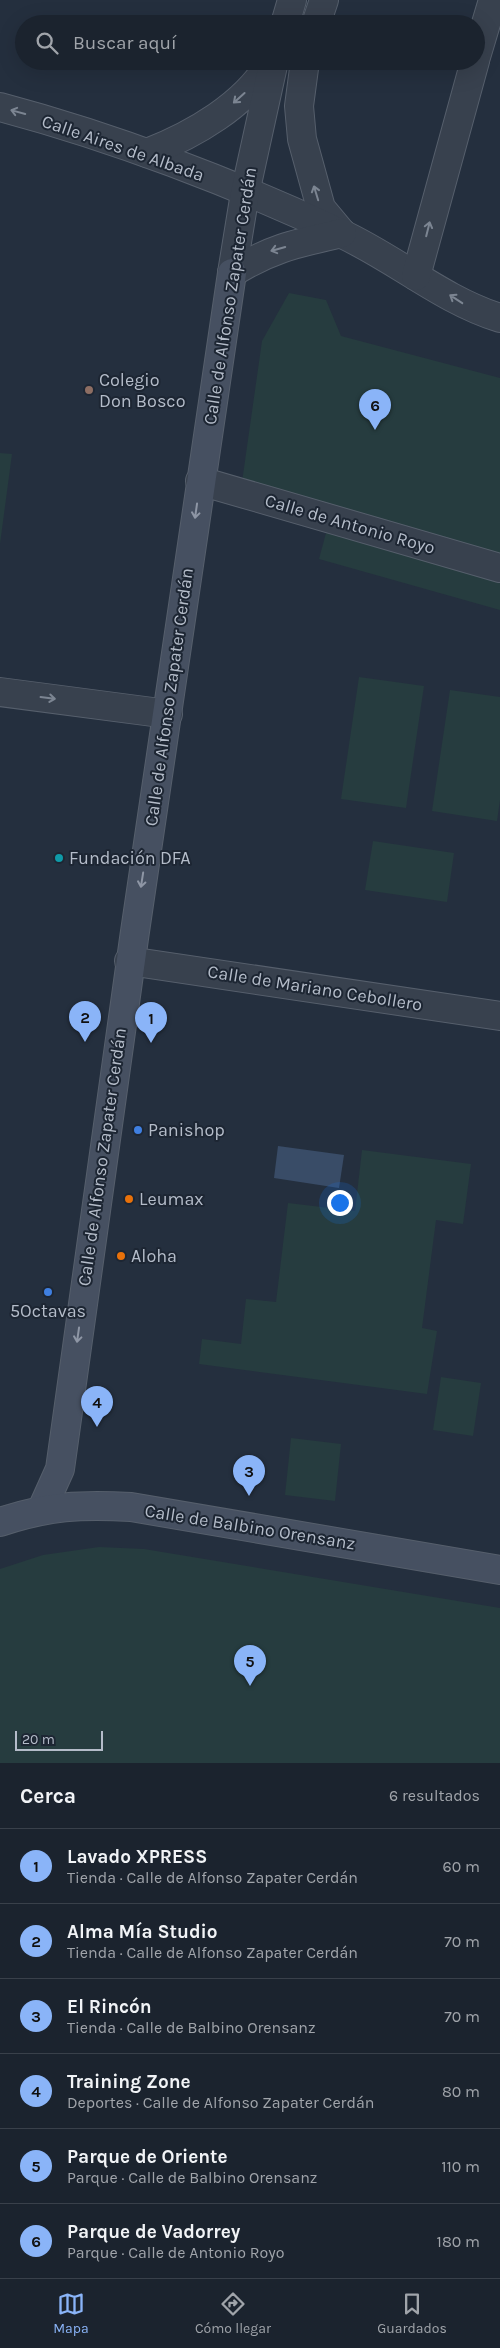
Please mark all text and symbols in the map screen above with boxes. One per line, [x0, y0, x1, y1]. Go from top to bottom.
search box [15, 15, 485, 70]
icon: search [33, 29, 61, 57]
text: Buscar aquí [73, 32, 177, 54]
one-way arrow [233, 92, 246, 104]
one-way arrow [11, 107, 27, 116]
street label: Calle Aires de Albada [39, 110, 207, 186]
street label: Calle de Alfonso Zapater Cerdán [199, 166, 261, 426]
one-way arrow [311, 186, 321, 202]
one-way arrow [424, 221, 433, 237]
one-way arrow [270, 244, 286, 254]
one-way arrow [449, 294, 463, 304]
place label: Colegio Don Bosco [99, 369, 185, 412]
marker: Colegio Don Bosco [83, 384, 95, 396]
pin: 6 [359, 389, 391, 430]
street label: Calle de Antonio Royo [262, 489, 438, 559]
one-way arrow [191, 503, 201, 519]
street label: Calle de Alfonso Zapater Cerdán [140, 566, 198, 828]
one-way arrow [40, 693, 56, 703]
place label: Fundación DFA [69, 847, 191, 869]
marker: Fundación DFA [53, 852, 65, 864]
one-way arrow [136, 871, 146, 887]
street label: Calle de Mariano Cebollero [206, 960, 424, 1016]
pin: 2 [69, 1001, 101, 1042]
pin: 1 [135, 1002, 167, 1043]
street label: Calle de Alfonso Zapater Cerdán [73, 1026, 131, 1288]
place label: Panishop [148, 1119, 225, 1141]
marker: Panishop [132, 1124, 144, 1136]
place label: Leumax [139, 1188, 204, 1210]
your location [327, 1190, 353, 1216]
marker: Leumax [123, 1193, 135, 1205]
place label: Aloha [131, 1245, 177, 1267]
marker: Aloha [115, 1250, 127, 1262]
marker: 5Octavas [42, 1286, 54, 1298]
place label: 5Octavas [10, 1300, 86, 1322]
one-way arrow [73, 1327, 83, 1343]
pin: 4 [81, 1386, 113, 1427]
pin: 3 [233, 1455, 265, 1496]
street label: Calle de Balbino Orensanz [143, 1499, 357, 1555]
pin: 5 [234, 1645, 266, 1686]
scale bar [15, 1728, 102, 1751]
text: 20 m [22, 1731, 55, 1748]
text: Cerca [20, 1784, 76, 1808]
text: 6 resultados [389, 1786, 480, 1805]
text: Lavado XPRESS [67, 1846, 207, 1868]
text: 1 [33, 1857, 39, 1876]
text: 60 m [443, 1857, 480, 1876]
text: Tienda · Calle de Alfonso Zapater Cerdán [67, 1868, 358, 1887]
text: Alma Mía Studio [67, 1921, 218, 1943]
text: 2 [31, 1932, 41, 1951]
text: 70 m [444, 1932, 480, 1951]
text: Tienda · Calle de Alfonso Zapater Cerdán [67, 1943, 358, 1962]
text: El Rincón [67, 1996, 152, 2018]
text: 3 [31, 2007, 41, 2026]
text: 70 m [444, 2007, 480, 2026]
text: Tienda · Calle de Balbino Orensanz [67, 2018, 316, 2037]
text: Training Zone [67, 2071, 191, 2093]
text: 4 [31, 2082, 41, 2101]
text: 80 m [442, 2082, 480, 2101]
text: Deportes · Calle de Alfonso Zapater Cerdán [67, 2093, 374, 2112]
text: Parque de Oriente [67, 2146, 228, 2168]
text: 5 [31, 2157, 41, 2176]
text: 110 m [441, 2157, 480, 2176]
text: Parque · Calle de Balbino Orensanz [67, 2168, 317, 2187]
text: Parque de Vadorrey [67, 2221, 240, 2243]
text: 6 [31, 2232, 41, 2251]
text: 180 m [437, 2232, 480, 2251]
text: Parque · Calle de Antonio Royo [67, 2243, 285, 2262]
tab: Mapa [53, 2290, 89, 2337]
tab: Cómo llegar [195, 2290, 271, 2337]
tab: Guardados [377, 2290, 447, 2337]

